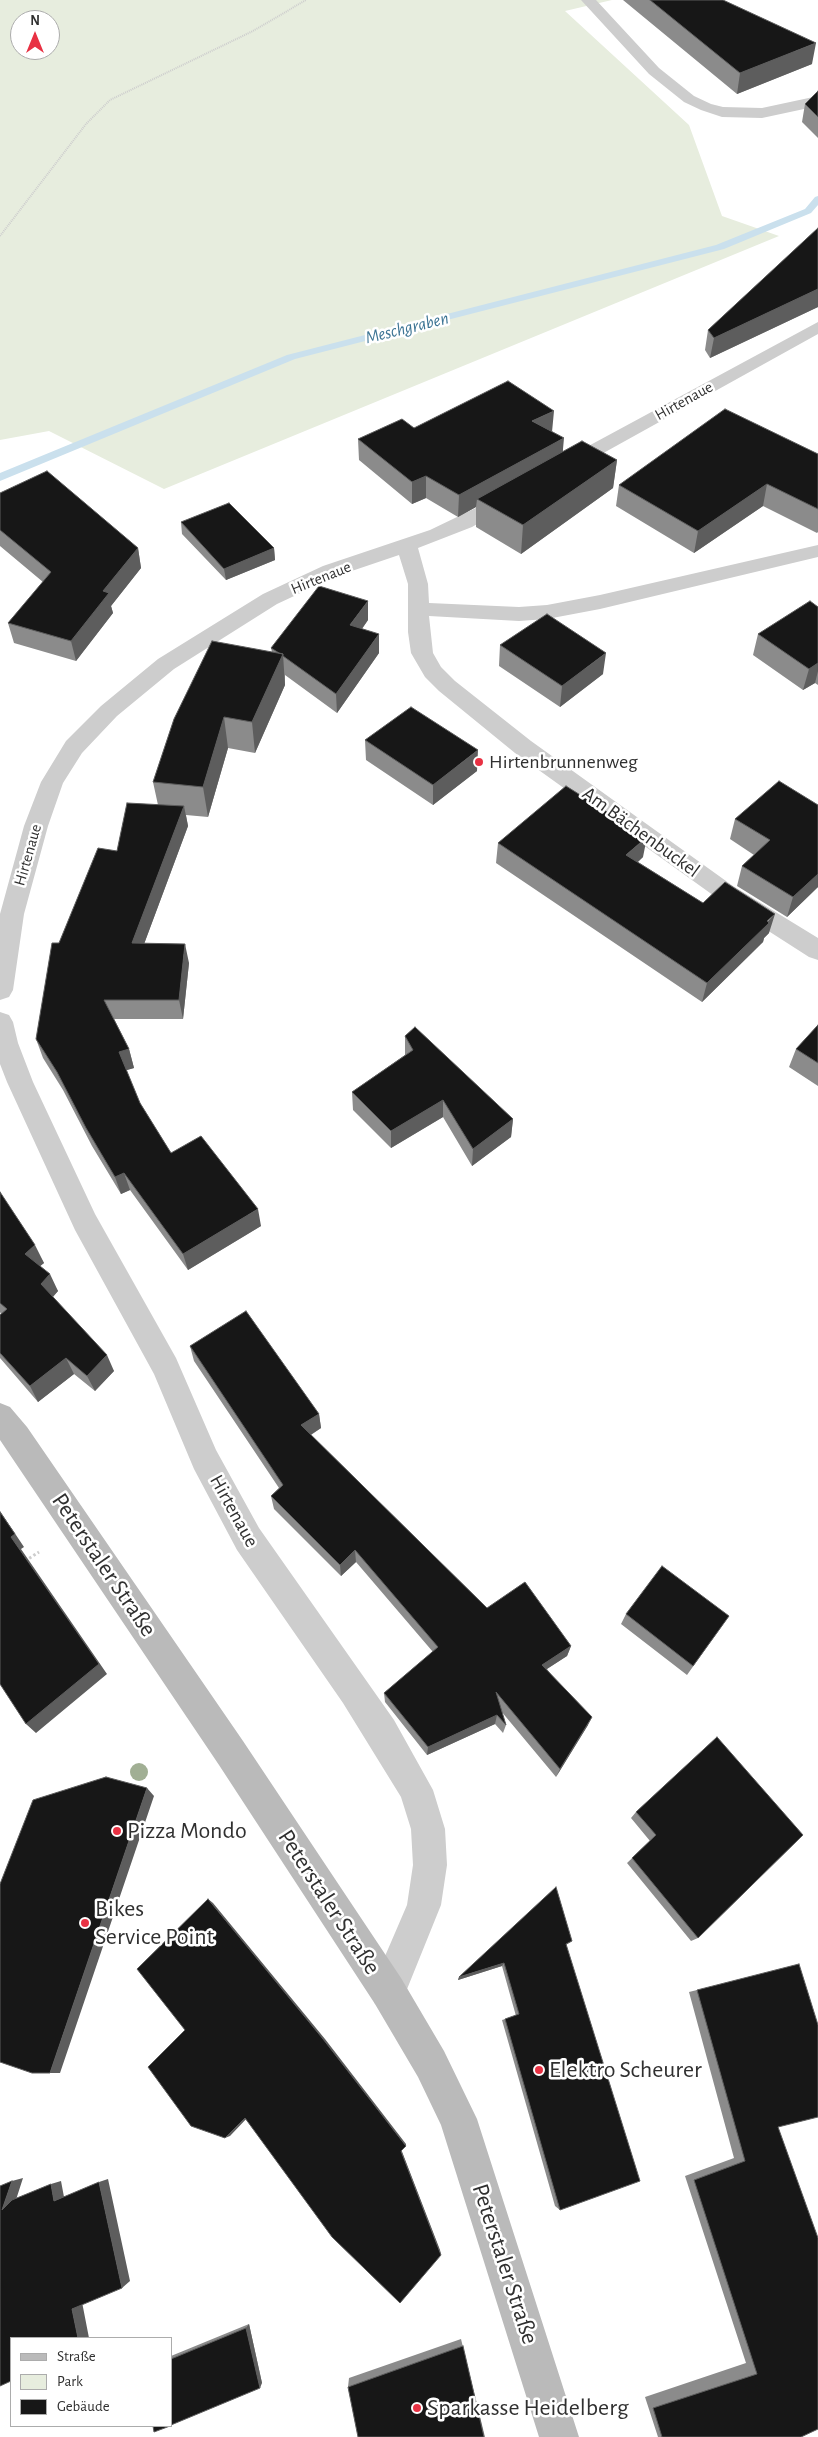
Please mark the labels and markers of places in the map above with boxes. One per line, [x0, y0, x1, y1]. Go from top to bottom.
place label: Hirtenbrunnenweg [489, 750, 638, 774]
marker: Hirtenbrunnenweg [473, 756, 485, 768]
place label: Pizza Mondo [127, 1817, 247, 1845]
marker: Pizza Mondo [111, 1825, 123, 1837]
place label: Bikes Service Point [95, 1895, 214, 1951]
marker: Bikes Service Point [79, 1917, 91, 1929]
place label: Elektro Scheurer [549, 2056, 702, 2084]
marker: Elektro Scheurer [533, 2064, 545, 2076]
place label: Sparkasse Heidelberg [427, 2394, 629, 2422]
marker: Sparkasse Heidelberg [411, 2402, 423, 2414]

